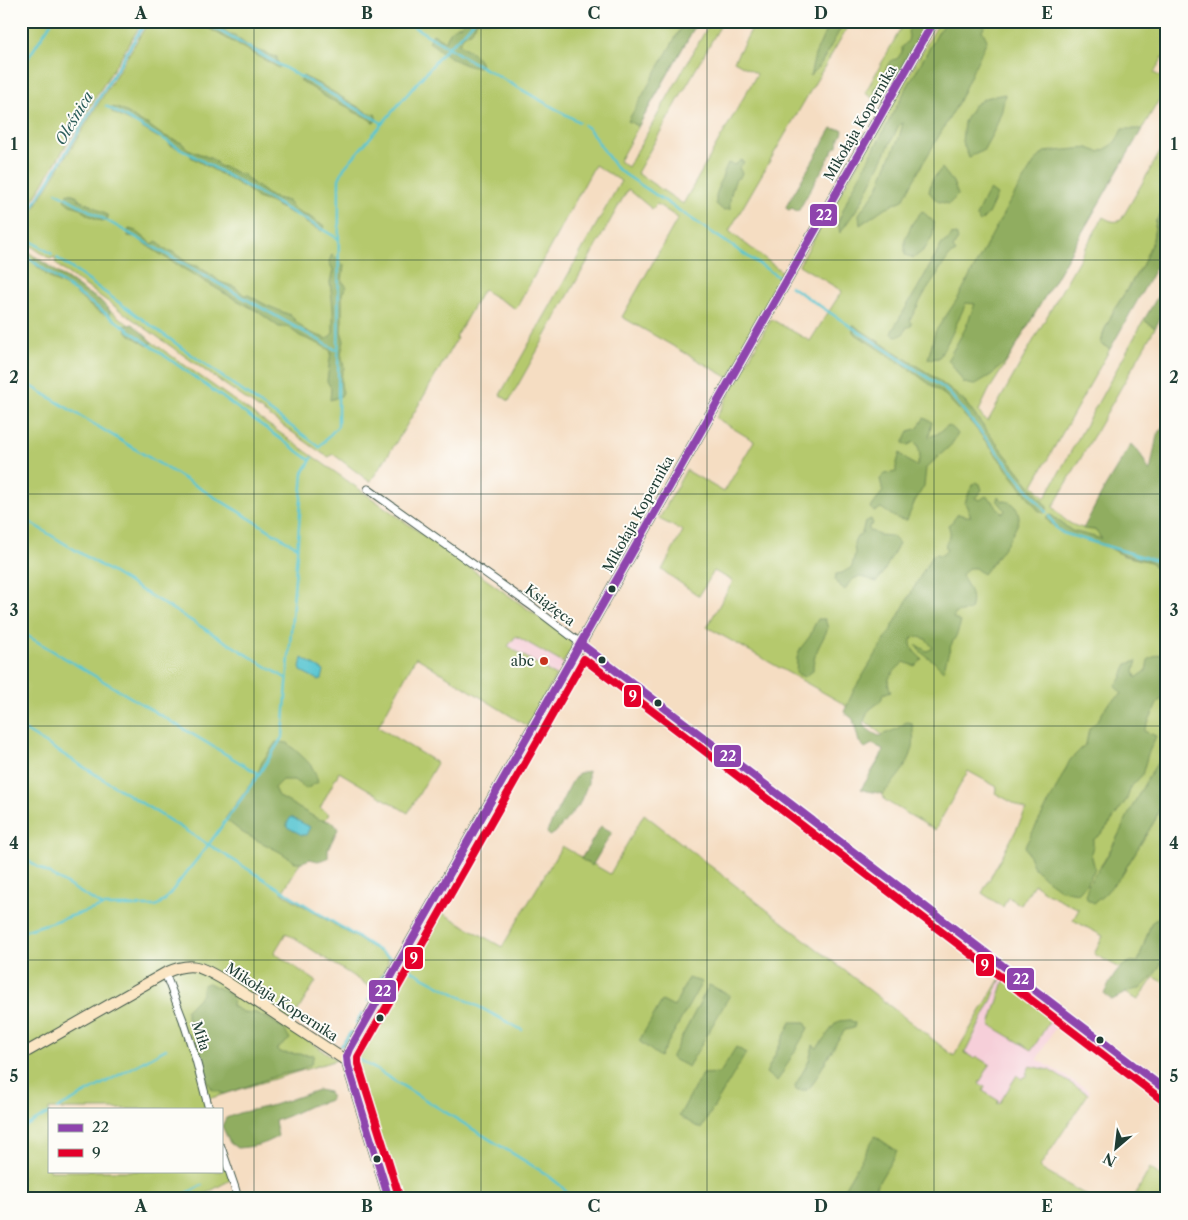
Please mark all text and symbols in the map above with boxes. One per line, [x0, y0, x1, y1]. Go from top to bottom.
text: A [134, 3, 148, 23]
text: B [361, 3, 373, 23]
text: C [588, 3, 600, 23]
text: D [814, 3, 828, 23]
text: E [1041, 3, 1053, 23]
street label: Mikołaja Kopernika [820, 61, 901, 184]
water label: Oleśnica [51, 88, 97, 148]
text: 1 [10, 134, 18, 154]
text: 1 [1170, 134, 1178, 154]
line badge: 22 [809, 203, 838, 227]
text: 22 [816, 206, 832, 224]
text: 2 [9, 367, 19, 387]
text: 2 [1169, 367, 1179, 387]
street label: Mikołaja Kopernika [598, 452, 678, 576]
street label: Książęca [521, 580, 579, 630]
unlabelled marker [607, 584, 617, 594]
text: 3 [9, 600, 19, 620]
text: 3 [1169, 600, 1179, 620]
place label: abc [511, 652, 534, 670]
marker: abc [538, 655, 550, 667]
unlabelled marker [597, 655, 607, 665]
line badge: 9 [623, 684, 642, 708]
text: 9 [629, 687, 637, 705]
unlabelled marker [653, 698, 663, 708]
line badge: 22 [713, 744, 742, 768]
text: 22 [720, 747, 736, 765]
text: 4 [9, 833, 19, 853]
text: 4 [1169, 833, 1179, 853]
line badge: 9 [404, 946, 424, 970]
text: 9 [410, 949, 418, 967]
line badge: 9 [975, 953, 995, 977]
text: 9 [981, 956, 989, 974]
street label: Mikołaja Kopernika [222, 959, 342, 1045]
line badge: 22 [1006, 967, 1035, 991]
text: 22 [1013, 970, 1029, 988]
line badge: 22 [368, 979, 397, 1003]
text: 22 [375, 982, 391, 1000]
unlabelled marker [375, 1013, 385, 1023]
street label: Miła [188, 1019, 214, 1054]
unlabelled marker [1095, 1035, 1105, 1045]
text: 5 [10, 1066, 19, 1086]
text: 5 [1170, 1066, 1179, 1086]
legend [48, 1108, 222, 1172]
text: 22 [92, 1117, 109, 1136]
north arrow [1090, 1122, 1140, 1172]
text: 9 [92, 1143, 101, 1162]
text: N [1100, 1149, 1119, 1170]
unlabelled marker [372, 1154, 382, 1164]
text: A [134, 1196, 148, 1216]
text: B [361, 1196, 373, 1216]
text: C [588, 1196, 600, 1216]
text: D [814, 1196, 828, 1216]
text: E [1041, 1196, 1053, 1216]

